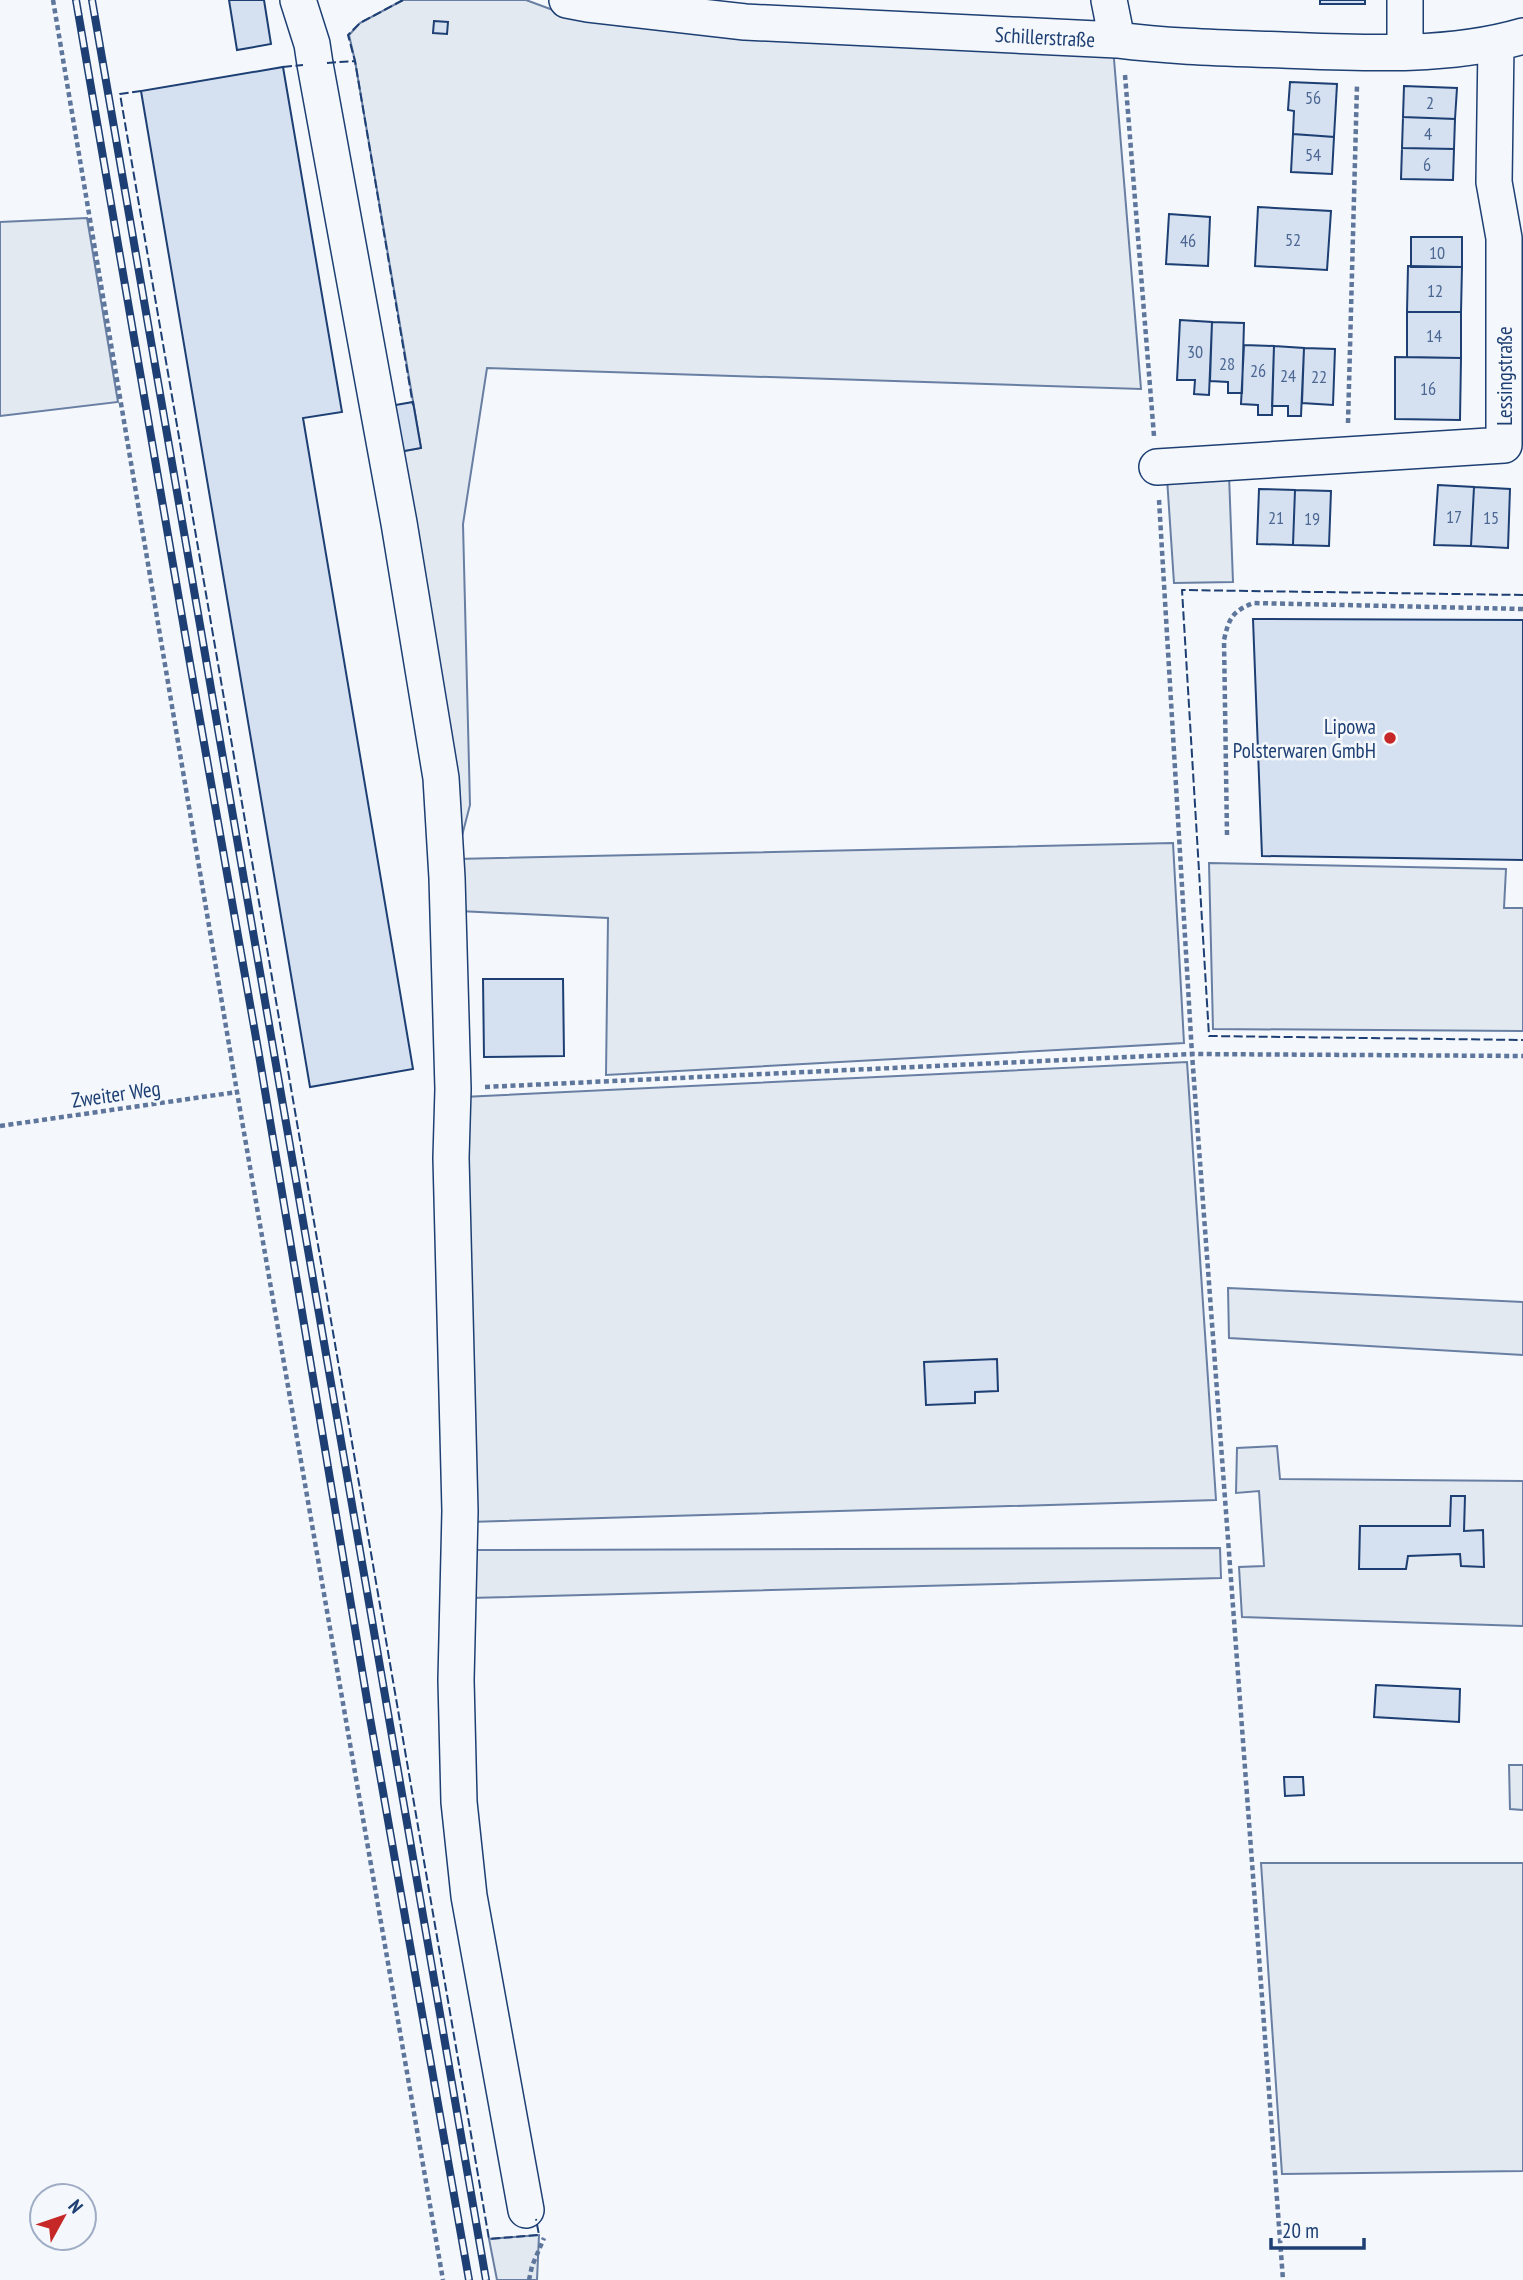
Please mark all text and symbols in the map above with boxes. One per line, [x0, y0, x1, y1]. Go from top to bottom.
street label: Schillerstraße [994, 21, 1096, 53]
house number: 56 [1305, 86, 1321, 109]
house number: 2 [1426, 91, 1434, 114]
house number: 4 [1424, 122, 1432, 145]
house number: 54 [1305, 143, 1321, 166]
house number: 6 [1423, 153, 1431, 176]
house number: 52 [1285, 228, 1301, 251]
house number: 46 [1180, 229, 1196, 252]
house number: 10 [1429, 241, 1445, 264]
house number: 12 [1427, 279, 1443, 302]
house number: 14 [1426, 324, 1442, 347]
street label: Lessingstraße [1491, 326, 1518, 426]
house number: 30 [1187, 340, 1203, 363]
house number: 28 [1219, 352, 1235, 375]
house number: 26 [1250, 359, 1266, 382]
house number: 24 [1280, 364, 1296, 387]
house number: 22 [1311, 365, 1327, 388]
house number: 16 [1420, 377, 1436, 400]
house number: 17 [1446, 505, 1462, 528]
house number: 21 [1268, 506, 1284, 529]
house number: 15 [1483, 506, 1499, 529]
house number: 19 [1304, 507, 1320, 530]
place label: Lipowa Polsterwaren GmbH [1233, 713, 1376, 764]
marker: Lipowa Polsterwaren GmbH [1382, 730, 1398, 746]
street label: Zweiter Weg [70, 1074, 162, 1114]
north arrow [28, 2182, 98, 2252]
text: N [64, 2194, 89, 2218]
scale bar [1271, 2206, 1364, 2250]
text: 20 m [1282, 2217, 1319, 2244]

